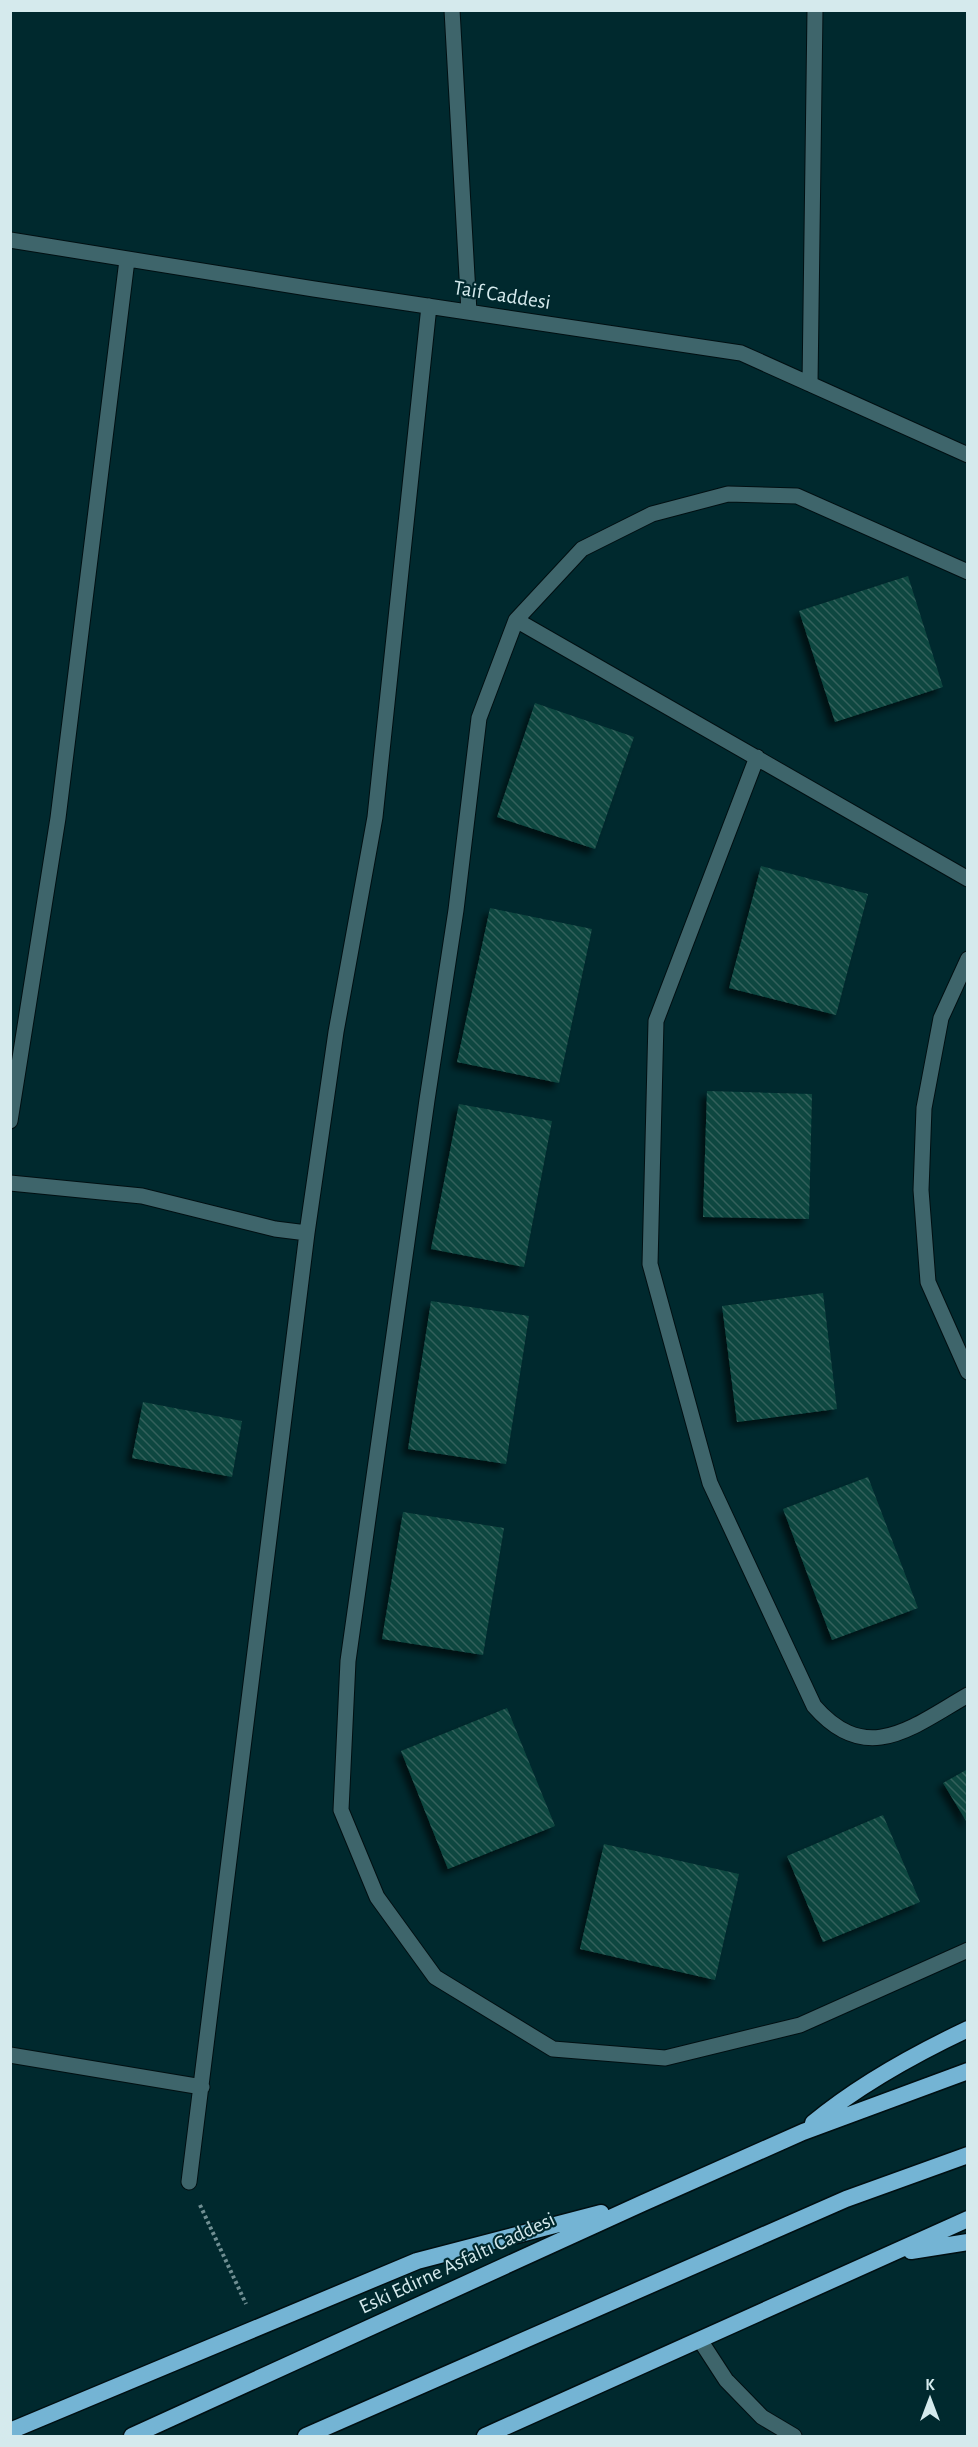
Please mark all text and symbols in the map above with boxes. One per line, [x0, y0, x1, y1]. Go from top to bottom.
street label: Taif Caddesi [452, 277, 552, 313]
street label: Eski Edirne Asfaltı Caddesi [356, 2208, 558, 2318]
north arrow [900, 2369, 960, 2429]
text: K [925, 2377, 935, 2393]

